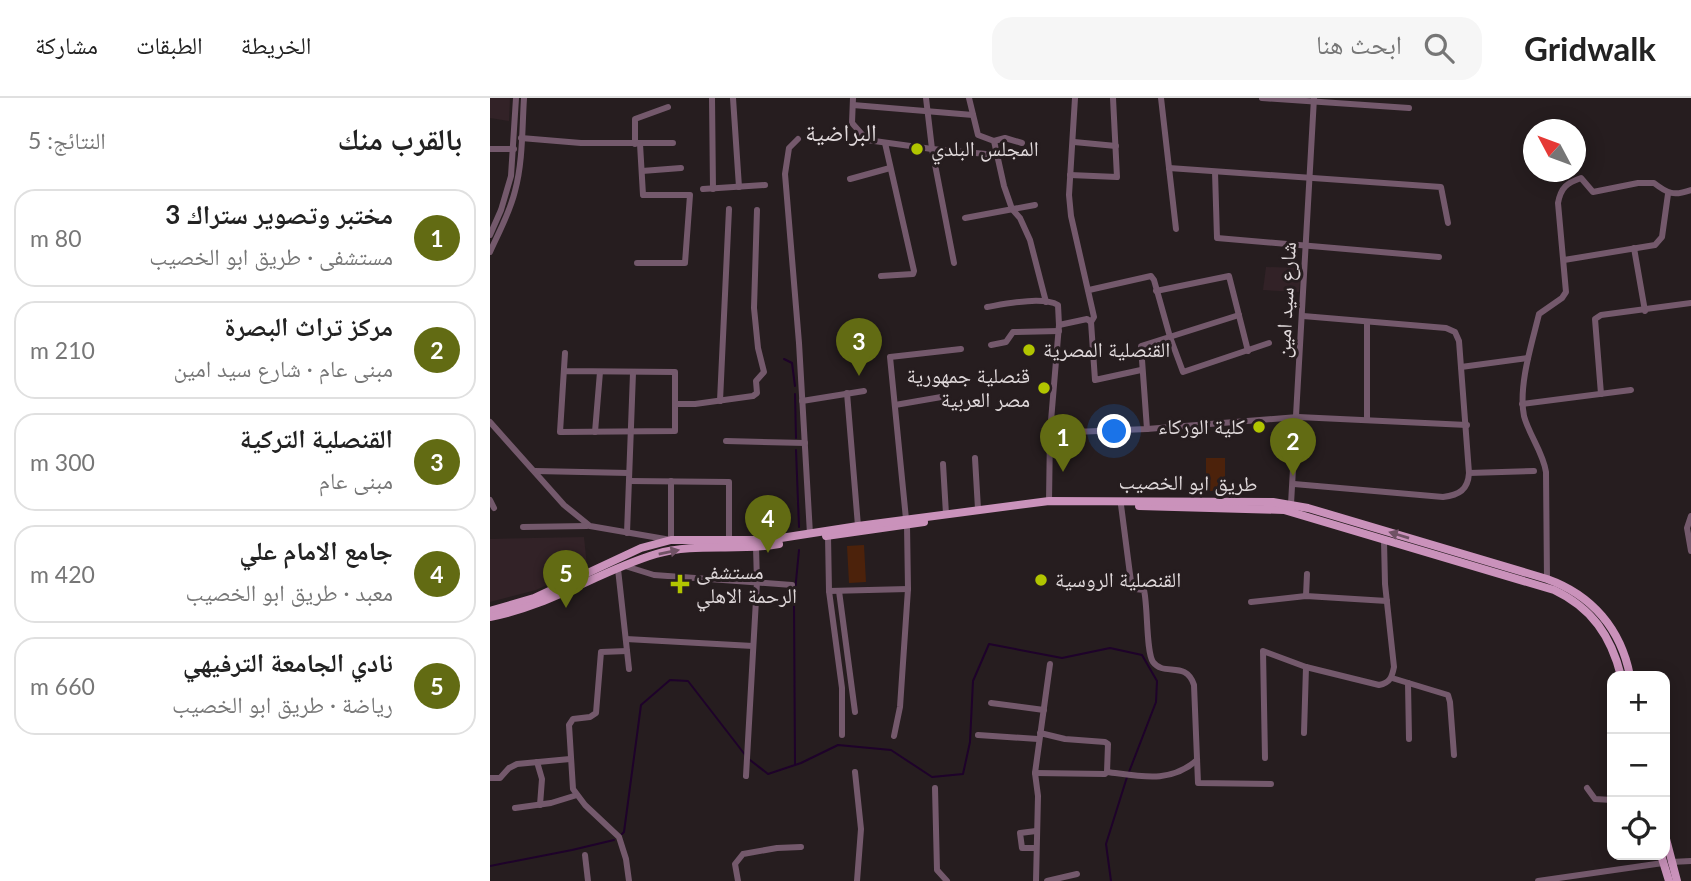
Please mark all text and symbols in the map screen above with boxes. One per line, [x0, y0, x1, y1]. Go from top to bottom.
search box [992, 17, 1482, 80]
text: ابحث هنا [1316, 28, 1402, 60]
text: Gridwalk [1524, 28, 1656, 68]
icon: search [1420, 29, 1458, 67]
text: مشاركة [35, 30, 98, 59]
text: الطبقات [136, 30, 203, 59]
text: الخريطة [241, 30, 311, 59]
district label: البراضية [805, 117, 877, 147]
north arrow [1523, 119, 1586, 182]
text: بالقرب منك [338, 120, 462, 156]
text: النتائج: 5 [28, 126, 106, 154]
place label: المجلس البلدي [931, 135, 1039, 165]
marker: المجلس البلدي [909, 141, 925, 157]
text: مختبر وتصوير ستراك 3 [165, 198, 393, 230]
text: 80 m [30, 224, 82, 252]
text: 1 [430, 224, 444, 252]
street label: شارع سيد امين [1269, 241, 1302, 359]
text: مستشفى · طريق ابو الخصيب [149, 242, 393, 270]
text: مركز تراث البصرة [225, 310, 393, 342]
pin: 3 [836, 318, 882, 376]
text: 210 m [30, 336, 95, 364]
text: 2 [430, 336, 444, 364]
place label: القنصلية المصرية [1043, 336, 1170, 361]
marker: القنصلية المصرية [1021, 342, 1037, 358]
text: مبنى عام · شارع سيد امين [173, 354, 393, 382]
place label: قنصلية جمهورية مصر العربية [906, 362, 1030, 412]
marker: قنصلية جمهورية مصر العربية [1036, 380, 1052, 396]
place label: كلية الوركاء [1158, 413, 1245, 438]
pin: 1 [1040, 414, 1086, 472]
your location [1097, 414, 1131, 448]
pin: 2 [1270, 418, 1316, 476]
marker: كلية الوركاء [1251, 419, 1267, 435]
text: القنصلية التركية [240, 422, 393, 454]
text: 300 m [30, 448, 95, 476]
text: 3 [430, 448, 444, 476]
text: مبنى عام [319, 466, 393, 494]
street label: طريق ابو الخصيب [1118, 468, 1258, 497]
pin: 4 [745, 495, 791, 553]
one-way arrow [1389, 530, 1410, 540]
text: جامع الامام علي [239, 534, 393, 566]
one-way arrow [658, 546, 680, 557]
pin: 5 [543, 550, 589, 608]
place label: مستشفى الرحمة الاهلي [696, 558, 797, 612]
text: 420 m [30, 560, 95, 588]
text: 4 [430, 560, 444, 588]
place label: القنصلية الروسية [1055, 566, 1181, 591]
marker: القنصلية الروسية [1033, 572, 1049, 588]
marker: مستشفى الرحمة الاهلي [670, 574, 690, 594]
text: معبد · طريق ابو الخصيب [186, 578, 393, 606]
text: نادي الجامعة الترفيهي [183, 646, 393, 678]
map controls [1607, 671, 1670, 860]
button: + [1607, 671, 1670, 734]
text: 660 m [30, 672, 95, 700]
text: 5 [430, 672, 444, 700]
text: رياضة · طريق ابو الخصيب [172, 690, 393, 718]
button: − [1607, 734, 1670, 797]
button: locate [1607, 797, 1670, 860]

